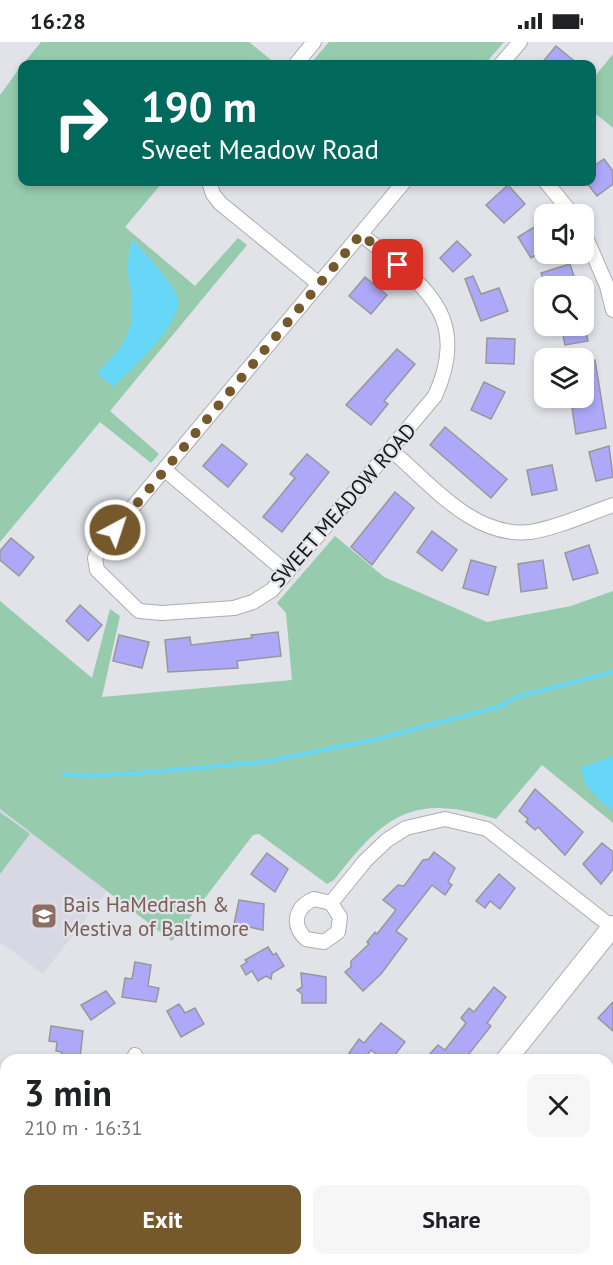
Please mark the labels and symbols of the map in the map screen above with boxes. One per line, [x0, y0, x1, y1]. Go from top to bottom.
pin [372, 239, 423, 290]
street label: SWEET MEADOW ROAD [264, 417, 422, 593]
position arrow [83, 498, 147, 562]
place label: Bais HaMedrash & Mestiva of Baltimore [63, 891, 249, 942]
school or university icon: Bais HaMedrash & Mestiva of Baltimore [29, 901, 59, 931]

